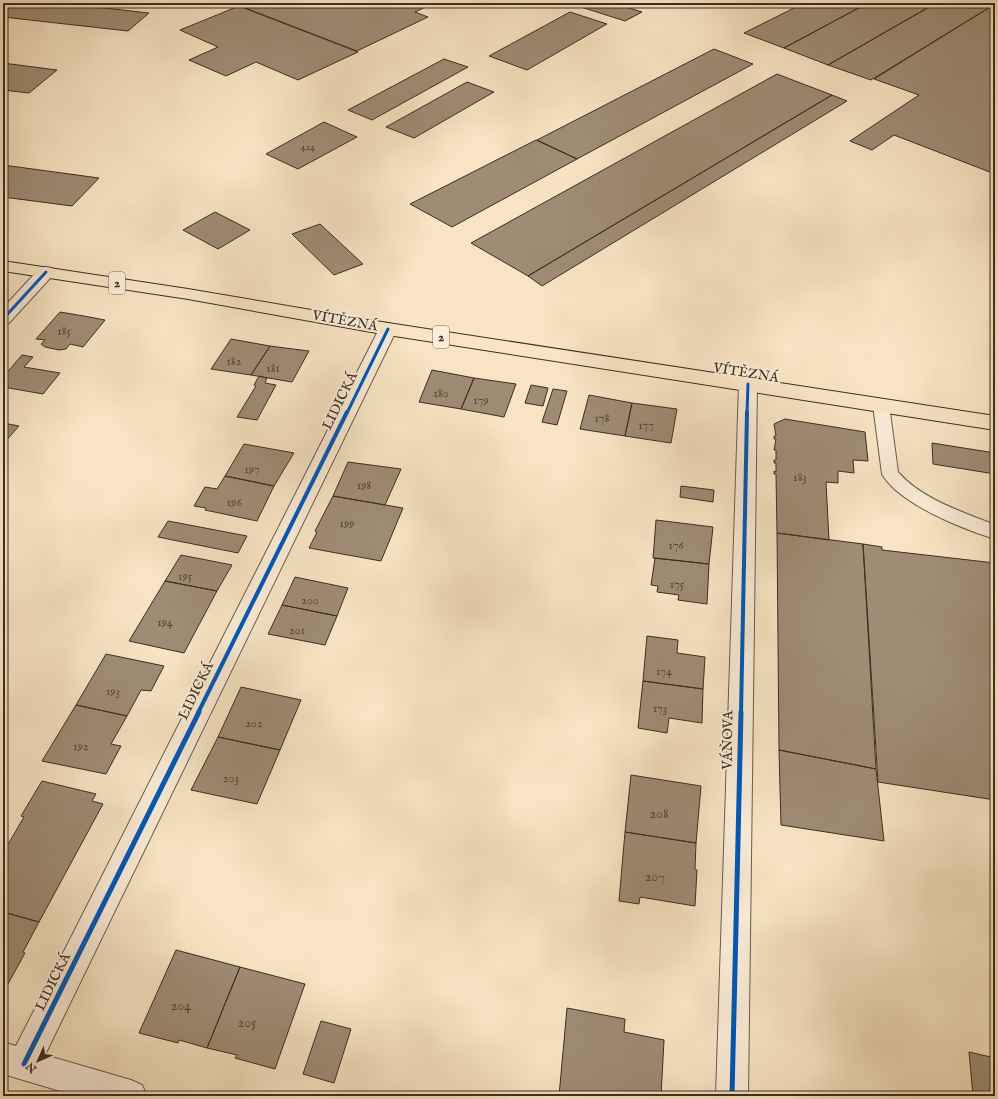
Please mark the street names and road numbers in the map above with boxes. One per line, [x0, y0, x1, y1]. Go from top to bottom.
road number: 2 [109, 272, 125, 294]
street label: VÍTĚZNÁ [310, 305, 380, 336]
road number: 2 [433, 326, 449, 348]
street label: VÍTĚZNÁ [711, 358, 781, 387]
street label: LIDICKÁ [317, 368, 362, 433]
street label: LIDICKÁ [173, 658, 218, 723]
street label: VÁŇOVA [717, 710, 738, 771]
street label: LIDICKÁ [30, 949, 75, 1014]

